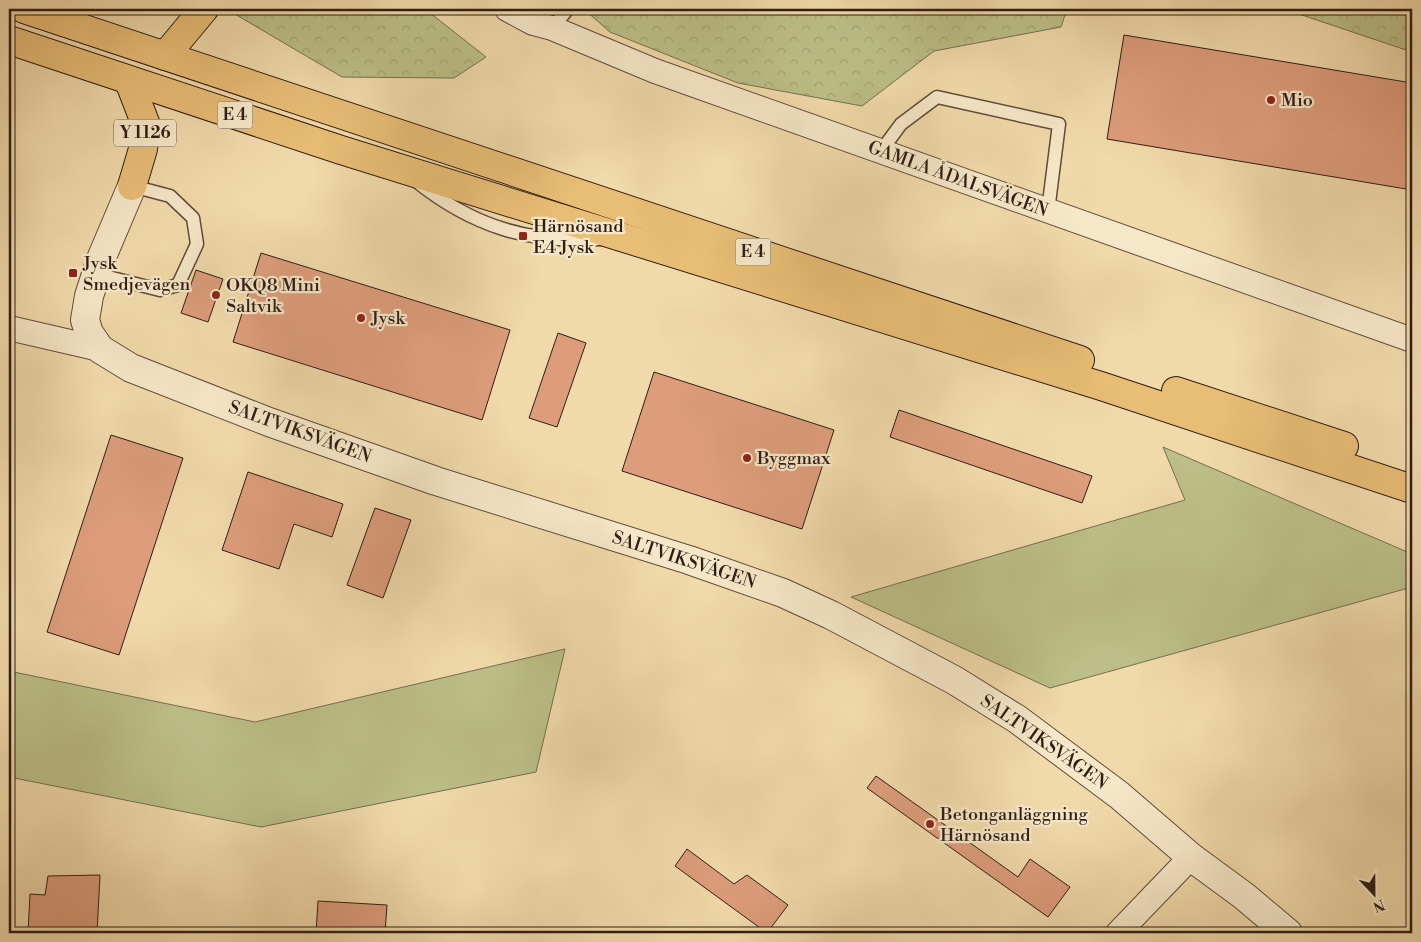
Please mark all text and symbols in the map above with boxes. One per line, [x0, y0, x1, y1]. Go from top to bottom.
place label: Mio [1281, 89, 1313, 112]
marker: Mio [1265, 94, 1277, 106]
road number: E 4 [218, 102, 252, 128]
road number: Y 1126 [114, 120, 176, 146]
street label: GAMLA ÅDALSVÄGEN [865, 136, 1052, 222]
place label: Härnösand E4 Jysk [533, 215, 624, 259]
marker: Härnösand E4 Jysk [517, 230, 529, 242]
road number: E 4 [736, 238, 770, 266]
place label: Jysk Smedjevägen [82, 252, 190, 296]
marker: Jysk Smedjevägen [67, 267, 79, 279]
place label: OKQ8 Mini Saltvik [226, 274, 320, 318]
marker: OKQ8 Mini Saltvik [210, 289, 222, 301]
place label: Jysk [370, 307, 406, 330]
marker: Jysk [355, 312, 367, 324]
street label: SALTVIKSVÄGEN [226, 396, 375, 469]
place label: Byggmax [756, 447, 831, 470]
marker: Byggmax [741, 452, 753, 464]
street label: SALTVIKSVÄGEN [609, 526, 760, 594]
street label: SALTVIKSVÄGEN [976, 690, 1113, 795]
place label: Betonganläggning Härnösand [939, 803, 1088, 847]
marker: Betonganläggning Härnösand [924, 818, 936, 830]
north arrow [1348, 870, 1398, 920]
text: N [1370, 895, 1387, 916]

